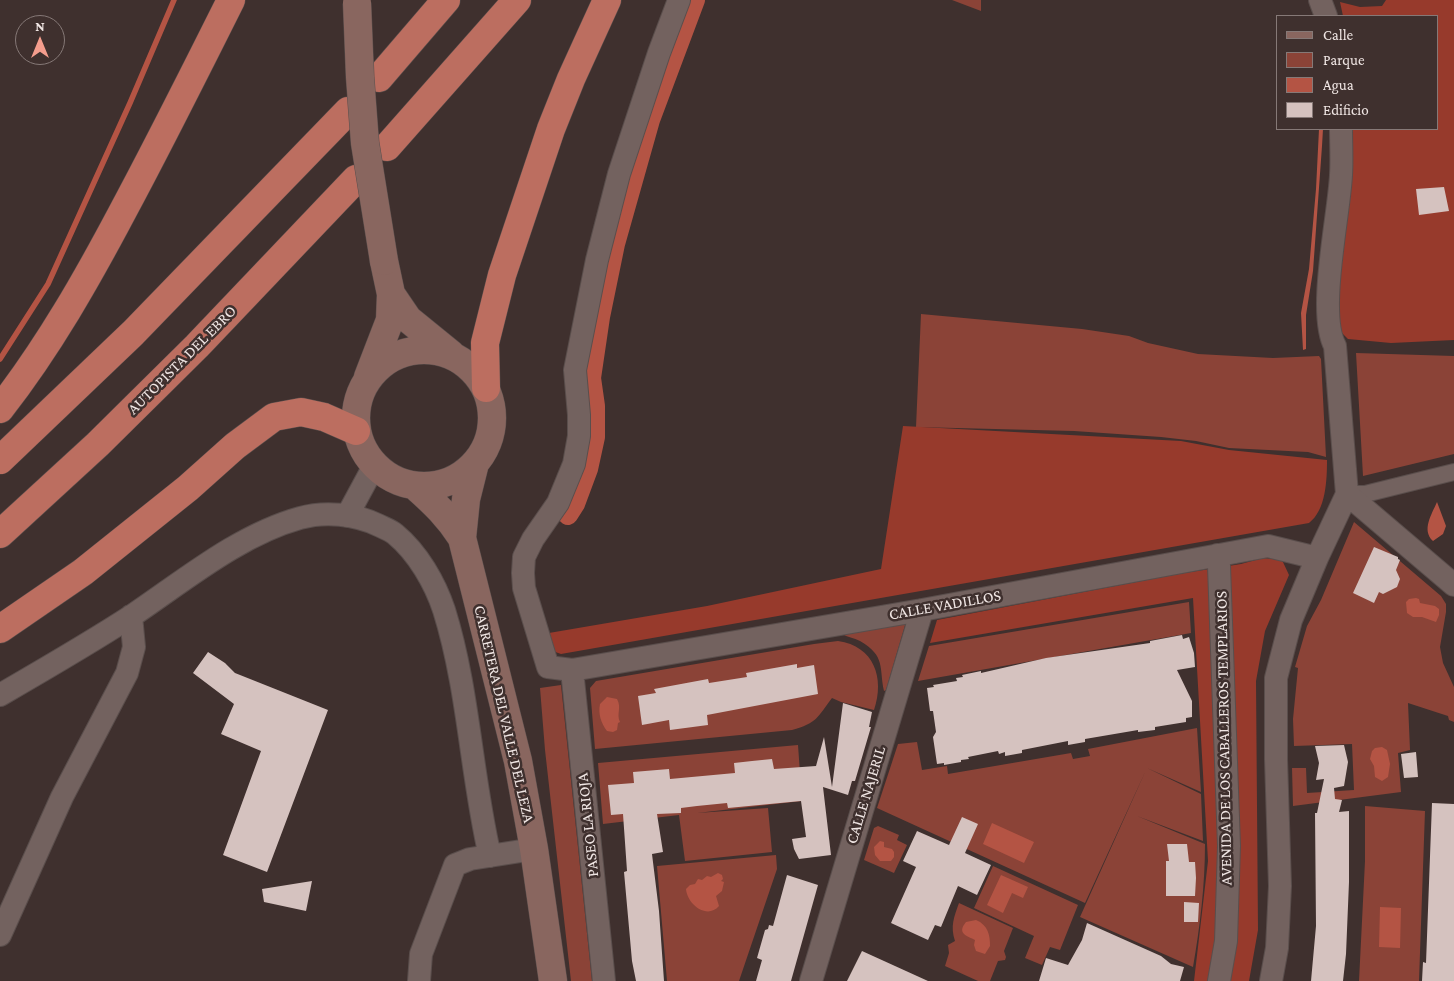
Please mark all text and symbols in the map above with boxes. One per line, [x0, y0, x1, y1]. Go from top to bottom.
north arrow [15, 15, 65, 65]
legend [1276, 15, 1439, 130]
text: N [35, 18, 45, 34]
text: Calle [1323, 27, 1353, 43]
text: Parque [1323, 52, 1364, 68]
text: Agua [1323, 77, 1354, 93]
text: Edificio [1323, 102, 1369, 118]
street label: AUTOPISTA DEL EBRO [123, 301, 241, 419]
street label: CALLE VADILLOS [888, 586, 1002, 624]
street label: AVENIDA DE LOS CABALLEROS TEMPLARIOS [1212, 591, 1236, 885]
street label: CARRETERA DEL VALLE DEL LEZA [470, 603, 538, 825]
street label: CALLE NAJERIL [842, 744, 890, 846]
street label: PASEO LA RIOJA [573, 772, 603, 878]

